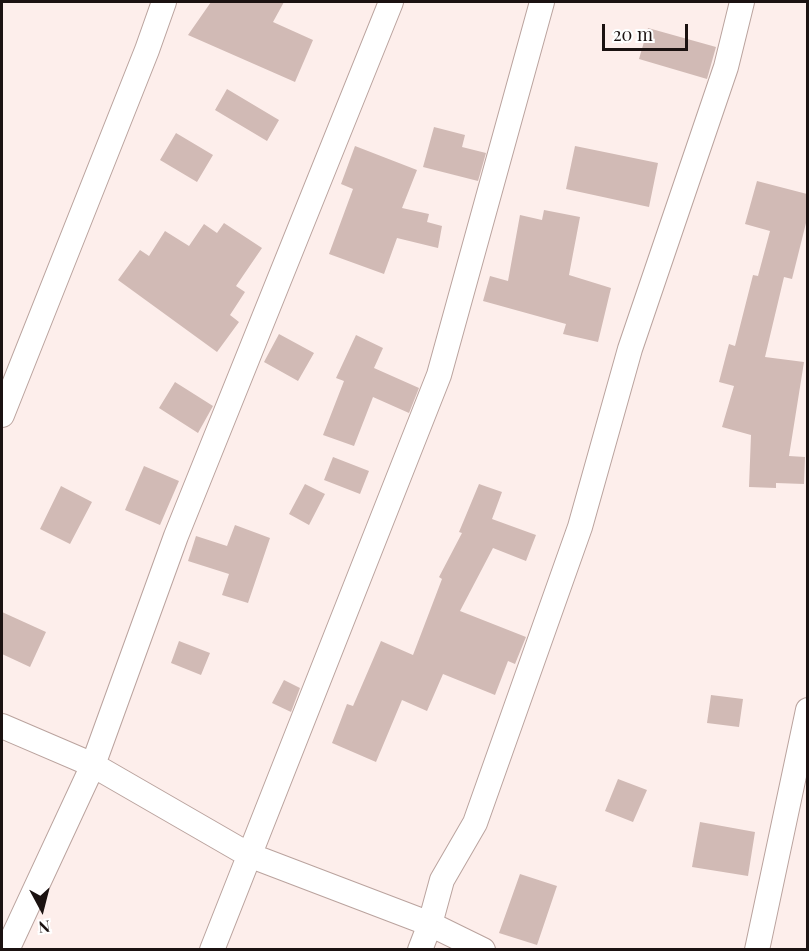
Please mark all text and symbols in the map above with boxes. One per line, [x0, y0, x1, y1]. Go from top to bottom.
scale bar [605, 12, 690, 50]
text: 20 m [613, 22, 653, 46]
north arrow [12, 879, 72, 939]
text: N [37, 916, 51, 938]

